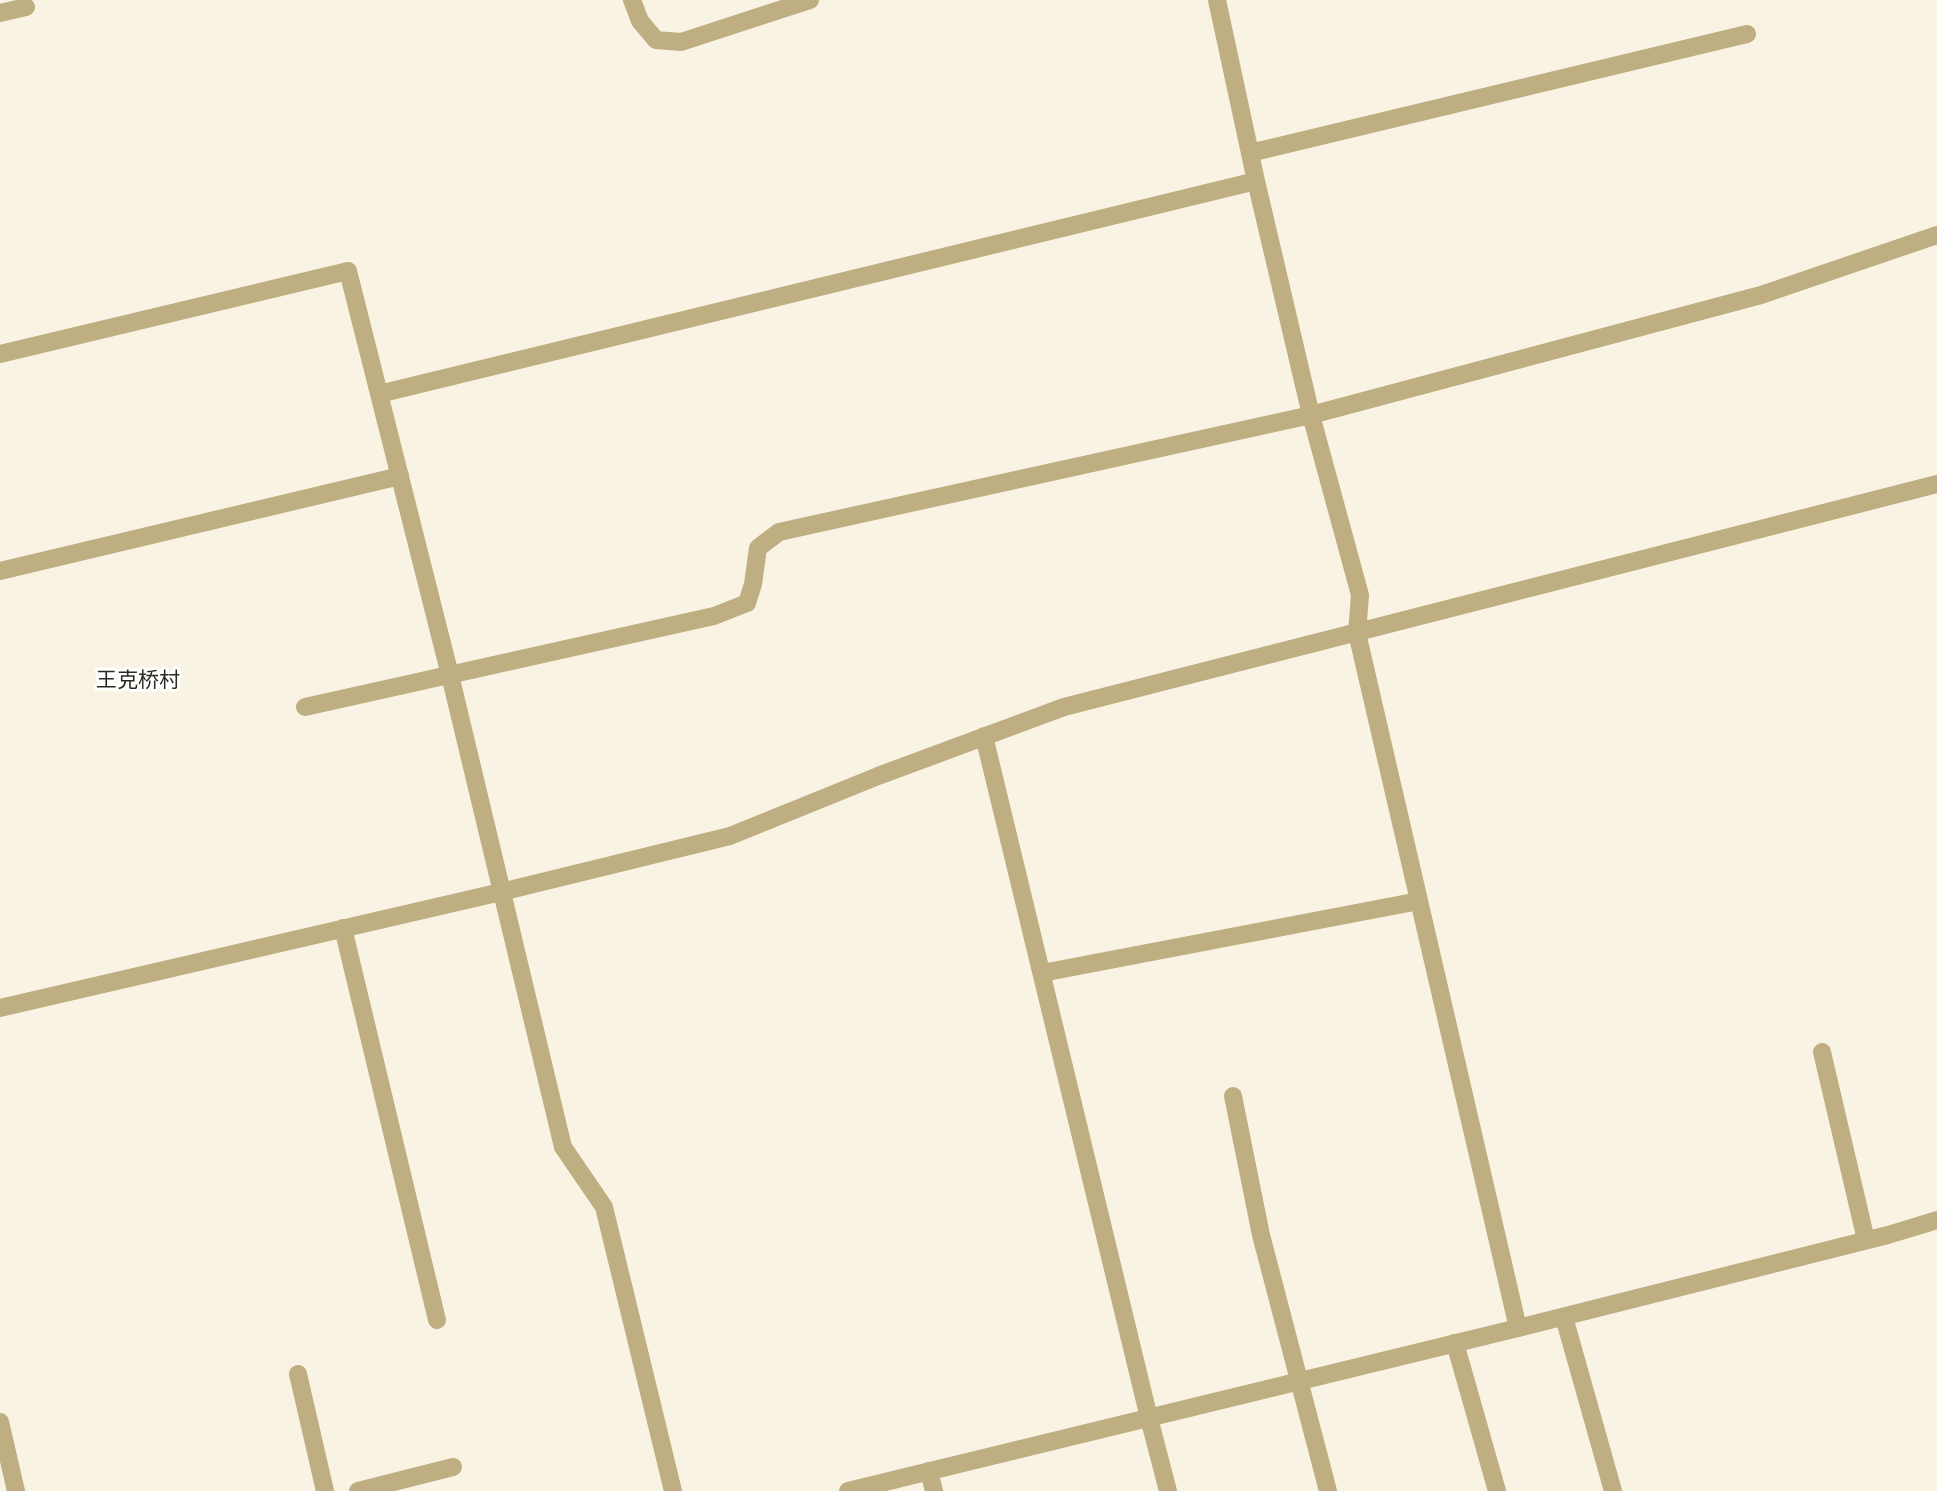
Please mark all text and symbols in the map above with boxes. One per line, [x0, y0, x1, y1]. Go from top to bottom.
district label: 王克桥村 [96, 668, 180, 694]

